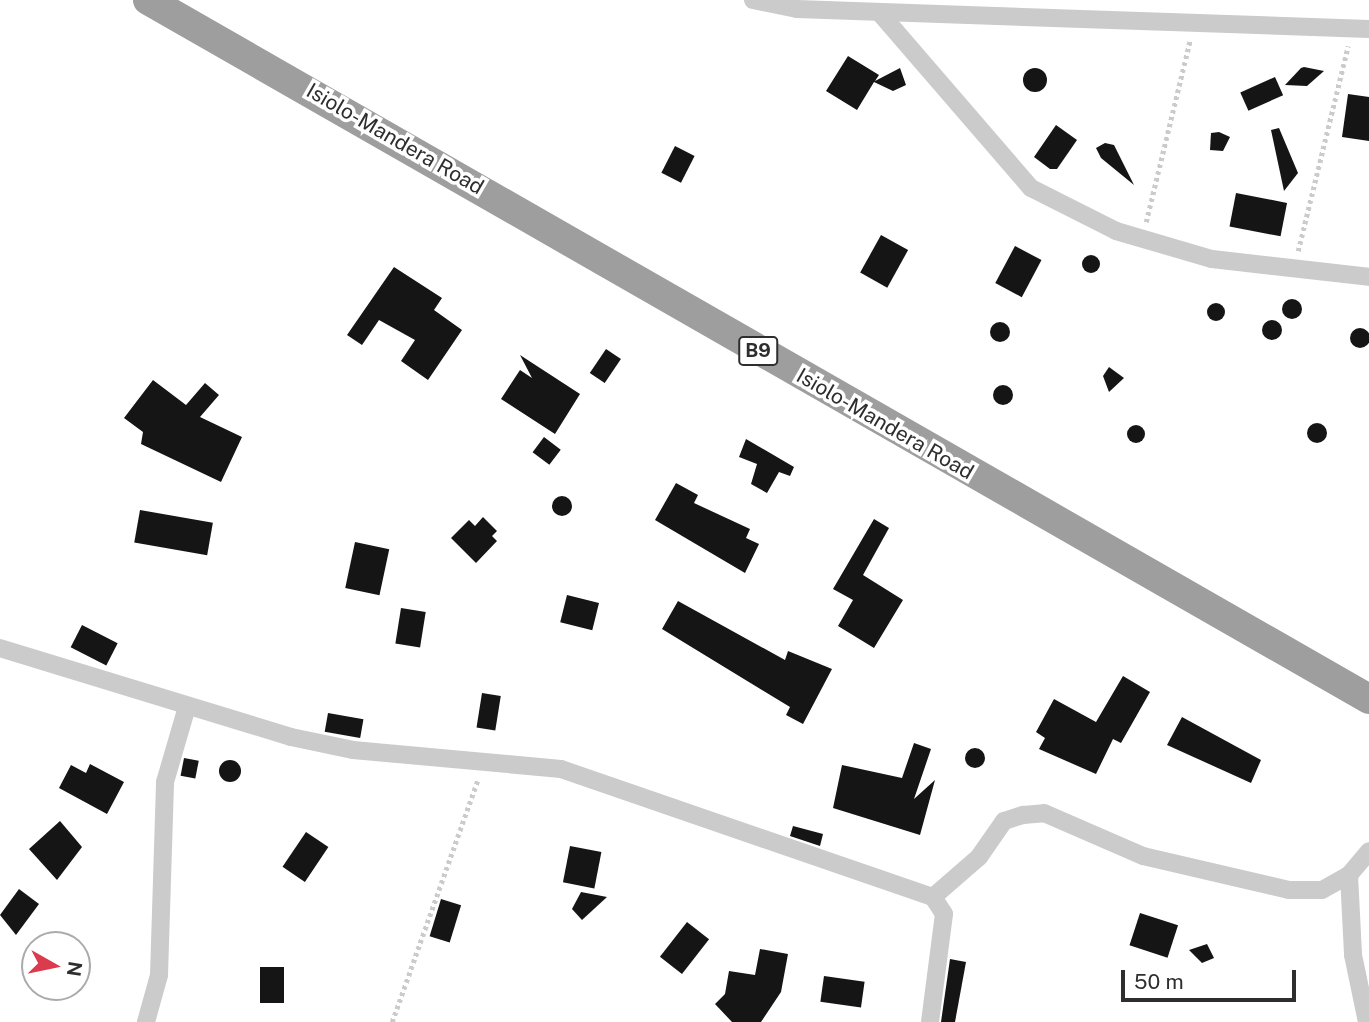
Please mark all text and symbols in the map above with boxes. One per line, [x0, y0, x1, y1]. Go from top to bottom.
street label: Isiolo-Mandera Road [302, 78, 488, 200]
road number: B9 [737, 336, 779, 366]
street label: Isiolo-Mandera Road [792, 363, 978, 485]
north arrow [21, 931, 91, 1001]
scale bar [1124, 956, 1299, 1000]
text: N [63, 960, 87, 978]
text: 50 m [1134, 969, 1184, 994]

